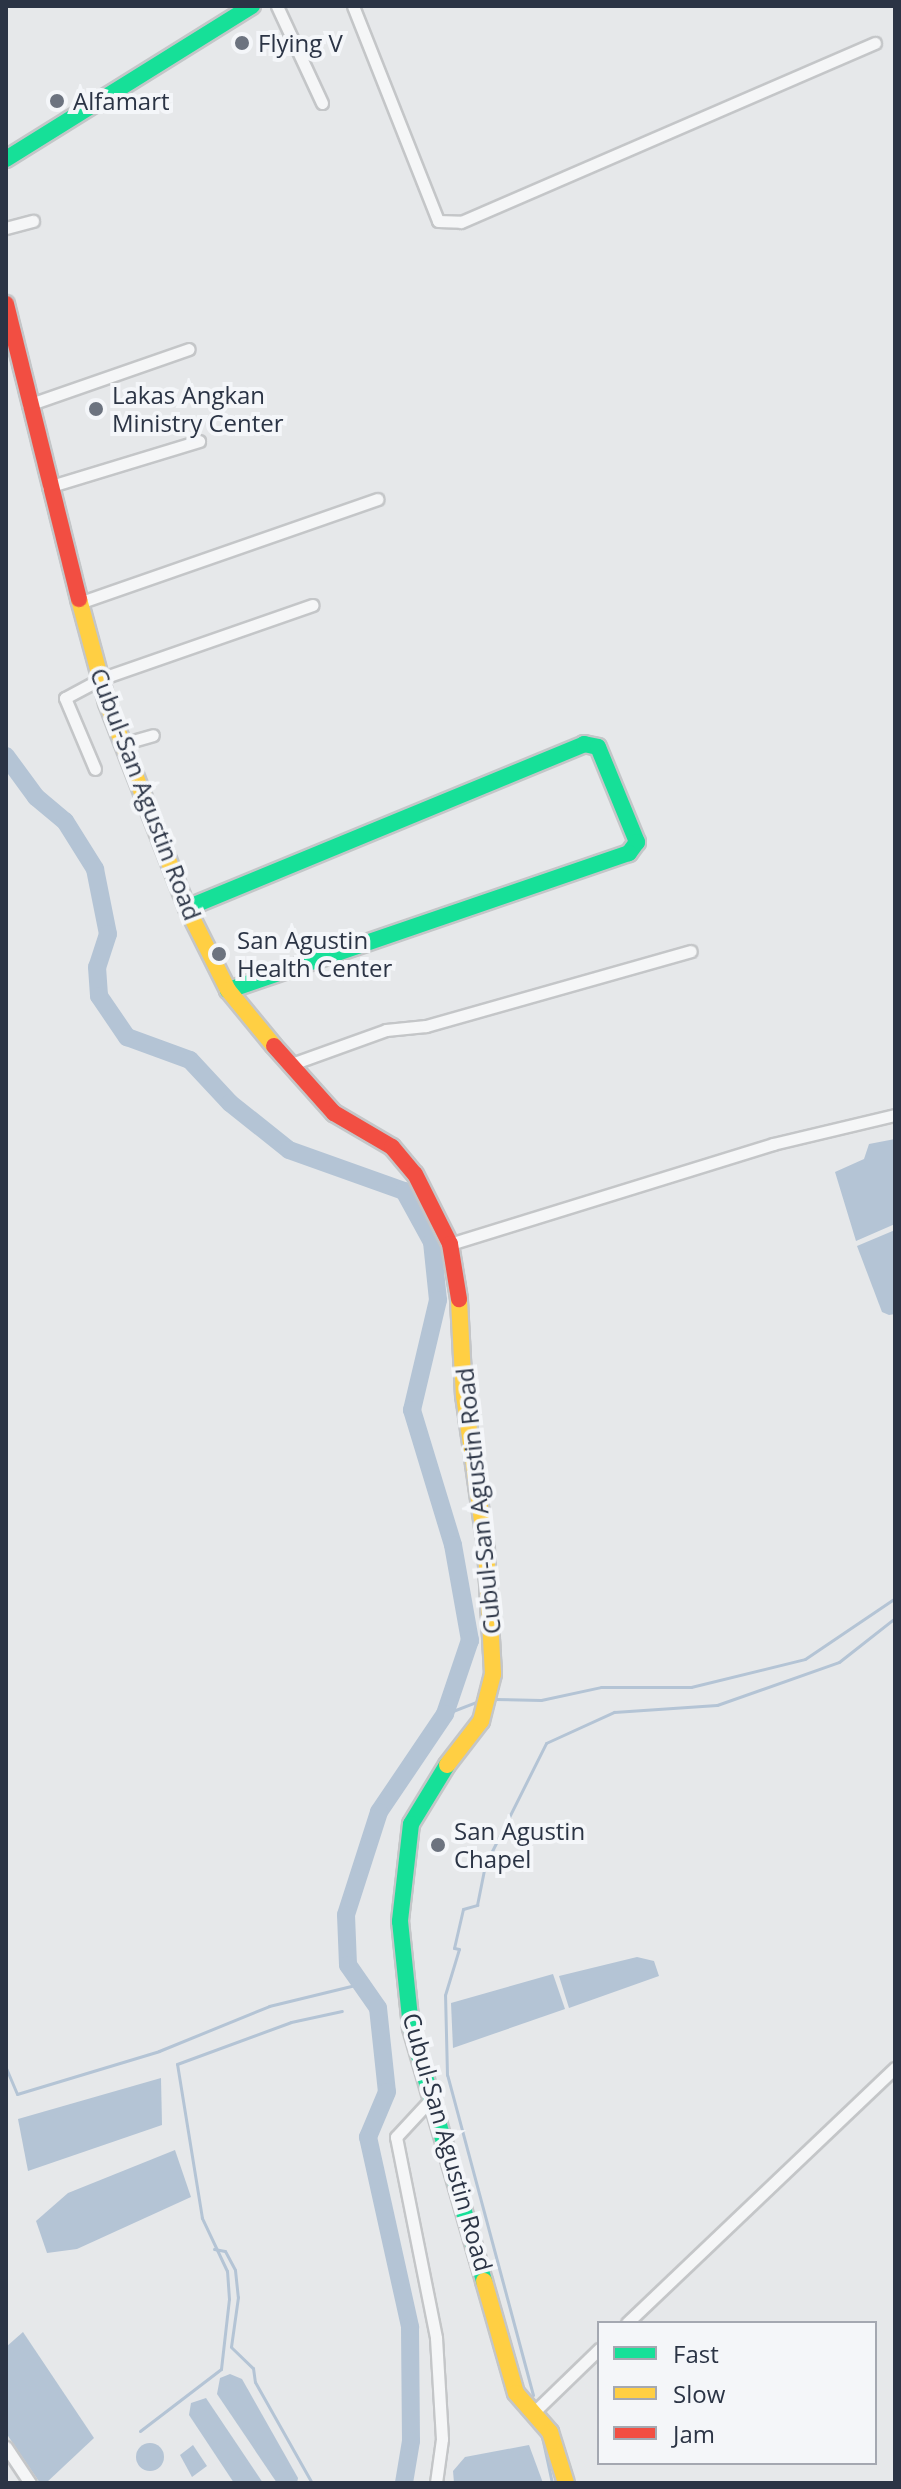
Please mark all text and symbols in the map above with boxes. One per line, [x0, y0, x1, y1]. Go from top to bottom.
place label: Flying V [258, 29, 343, 57]
marker: Flying V [233, 34, 251, 52]
place label: Alfamart [73, 87, 170, 115]
marker: Alfamart [48, 92, 66, 110]
place label: Lakas Angkan Ministry Center [112, 381, 284, 437]
marker: Lakas Angkan Ministry Center [87, 400, 105, 418]
street label: Cubul-San Agustin Road [85, 664, 207, 924]
place label: San Agustin Health Center [237, 926, 392, 982]
marker: San Agustin Health Center [208, 943, 230, 965]
street label: Cubul-San Agustin Road [450, 1366, 506, 1636]
place label: San Agustin Chapel [454, 1817, 585, 1873]
marker: San Agustin Chapel [429, 1836, 447, 1854]
street label: Cubul-San Agustin Road [397, 2009, 499, 2275]
legend [597, 2321, 877, 2465]
text: Fast [673, 2337, 719, 2370]
text: Slow [673, 2377, 725, 2410]
text: Jam [673, 2417, 715, 2450]

